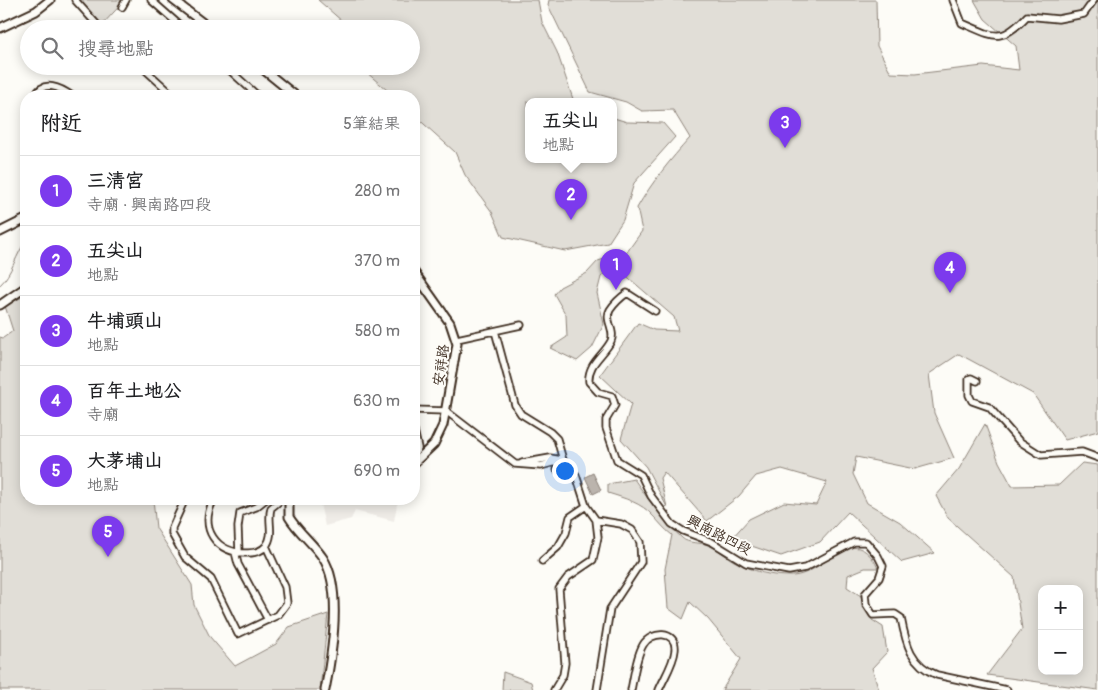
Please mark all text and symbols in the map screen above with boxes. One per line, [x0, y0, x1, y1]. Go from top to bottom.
search box [20, 20, 420, 75]
icon: search [38, 34, 66, 62]
text: 搜尋地點 [78, 37, 154, 61]
popup [525, 98, 617, 163]
pin: 3 [769, 107, 801, 148]
text: 五尖山 [542, 109, 600, 133]
text: 附近 [40, 110, 82, 137]
text: 5筆結果 [343, 114, 400, 134]
text: 地點 [542, 135, 575, 155]
text: 三清宮 [87, 169, 144, 193]
pin: 2 [555, 179, 587, 220]
text: 1 [53, 181, 59, 201]
text: 280 m [354, 181, 400, 201]
text: 寺廟 · 興南路四段 [87, 195, 211, 215]
text: 五尖山 [87, 239, 144, 263]
pin: 1 [600, 249, 632, 290]
text: 2 [52, 251, 60, 271]
text: 370 m [354, 251, 400, 271]
pin: 4 [934, 252, 966, 293]
text: 地點 [87, 265, 119, 285]
text: 牛埔頭山 [87, 309, 163, 333]
text: 3 [52, 321, 60, 341]
text: 580 m [355, 321, 400, 341]
text: 地點 [87, 335, 119, 355]
street label: 安祥路 [430, 343, 452, 387]
text: 百年土地公 [87, 379, 182, 403]
text: 4 [51, 391, 61, 411]
text: 630 m [353, 391, 400, 411]
text: 寺廟 [87, 405, 119, 425]
text: 大茅埔山 [87, 449, 163, 473]
your location [552, 458, 578, 484]
text: 5 [52, 461, 60, 481]
text: 690 m [354, 461, 400, 481]
text: 地點 [87, 475, 119, 495]
street label: 興南路四段 [684, 512, 754, 558]
pin: 5 [92, 516, 124, 557]
map controls [1038, 585, 1083, 675]
button: + [1038, 585, 1083, 630]
button: − [1038, 630, 1083, 675]

